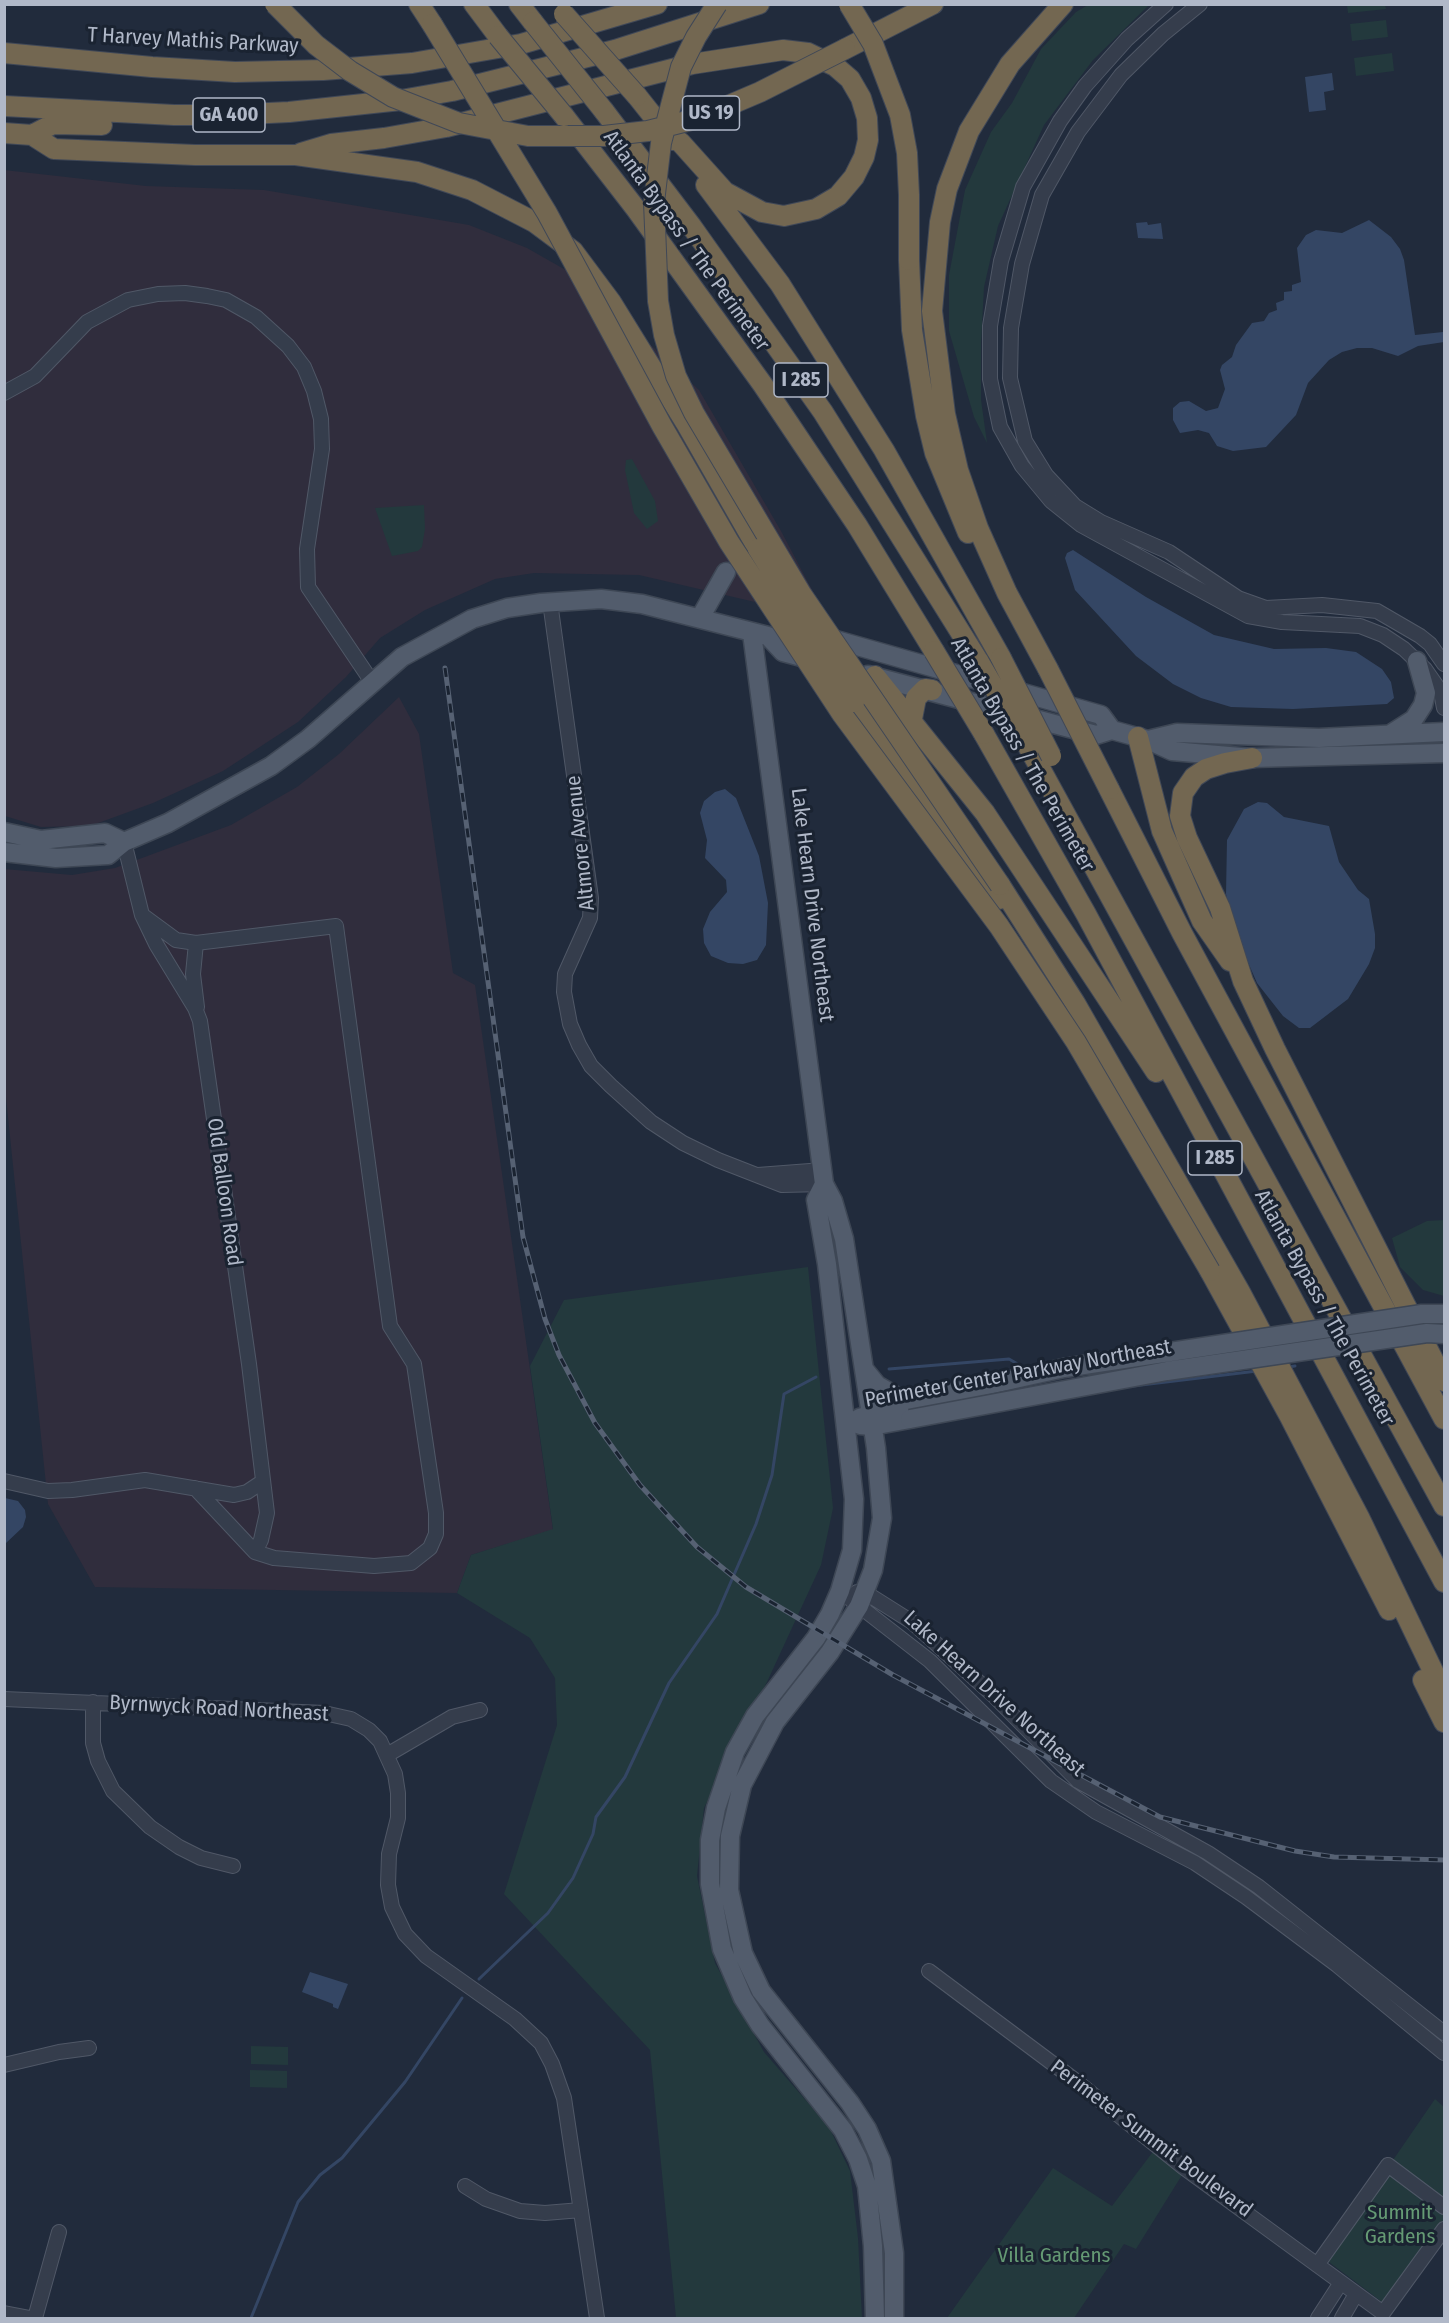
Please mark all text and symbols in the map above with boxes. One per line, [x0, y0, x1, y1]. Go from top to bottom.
street label: T Harvey Mathis Parkway [87, 23, 299, 59]
road number: US 19 [682, 96, 740, 130]
road number: GA 400 [193, 98, 265, 132]
street label: Atlanta Bypass / The Perimeter [598, 126, 774, 356]
road number: I 285 [774, 363, 828, 397]
street label: Atlanta Bypass / The Perimeter [945, 633, 1099, 877]
street label: Altmore Avenue [561, 774, 601, 912]
street label: Lake Hearn Drive Northeast [785, 787, 839, 1023]
street label: Old Balloon Road [201, 1116, 247, 1268]
road number: I 285 [1188, 1141, 1242, 1175]
street label: Atlanta Bypass / The Perimeter [1248, 1186, 1400, 1430]
street label: Perimeter Center Parkway Northeast [863, 1335, 1173, 1413]
street label: Lake Hearn Drive Northeast [898, 1606, 1090, 1782]
street label: Byrnwyck Road Northeast [109, 1691, 329, 1727]
street label: Perimeter Summit Boulevard [1045, 2055, 1257, 2223]
park label: Summit Gardens [1365, 2200, 1435, 2250]
park label: Villa Gardens [998, 2243, 1110, 2269]

